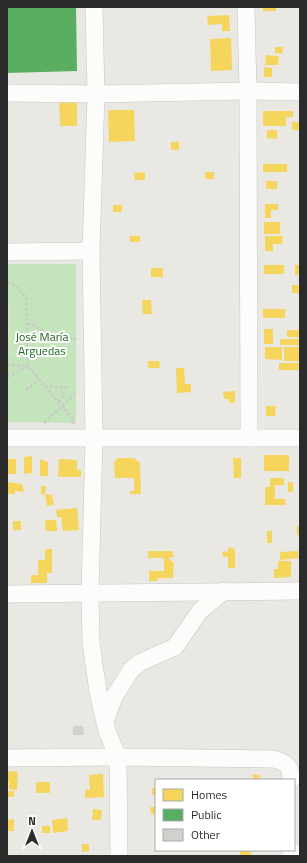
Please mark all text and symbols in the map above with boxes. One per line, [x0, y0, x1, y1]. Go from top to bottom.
park label: José María Arguedas [16, 327, 68, 360]
legend [155, 779, 295, 851]
text: Homes [191, 785, 227, 804]
text: Public [191, 805, 221, 824]
north arrow [12, 811, 52, 851]
text: N [28, 813, 36, 829]
text: Other [191, 825, 220, 844]

